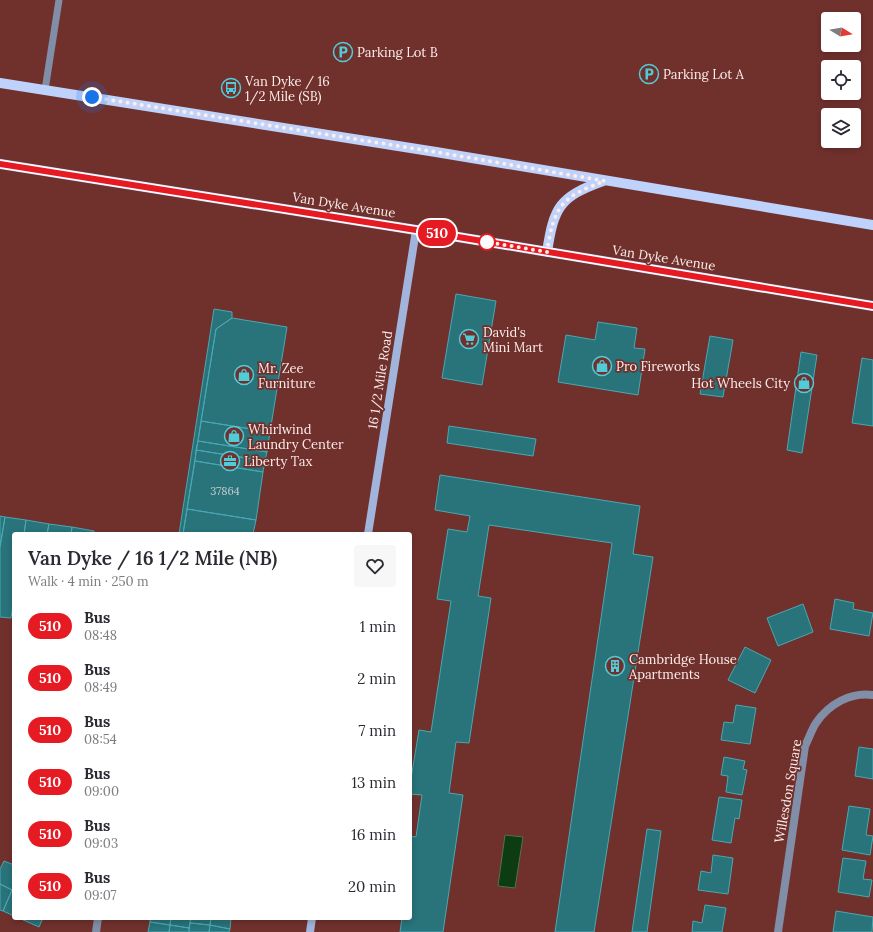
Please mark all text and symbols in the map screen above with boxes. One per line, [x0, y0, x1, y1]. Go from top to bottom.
north arrow [821, 12, 861, 52]
map controls [821, 12, 861, 148]
parking icon: Parking Lot B [332, 41, 354, 63]
place label: Parking Lot B [357, 44, 438, 61]
button: locate [821, 60, 861, 100]
parking icon: Parking Lot A [638, 63, 660, 85]
place label: Parking Lot A [663, 66, 745, 83]
place label: Van Dyke / 16 1/2 Mile (SB) [244, 73, 330, 105]
bus stop icon: Van Dyke / 16 1/2 Mile (SB) [220, 77, 242, 99]
your location [82, 87, 102, 107]
button: layers [821, 108, 861, 148]
street label: Van Dyke Avenue [290, 188, 397, 222]
line badge: 510 [414, 220, 460, 246]
text: 510 [426, 224, 448, 242]
unlabelled marker [478, 233, 496, 251]
street label: Van Dyke Avenue [610, 241, 717, 275]
place label: David's Mini Mart [483, 324, 543, 356]
supermarket icon: David's Mini Mart [458, 328, 480, 350]
street label: 16 1/2 Mile Road [364, 329, 396, 430]
shop icon: Pro Fireworks [591, 355, 613, 377]
place label: Pro Fireworks [616, 358, 700, 375]
place label: Mr. Zee Furniture [258, 360, 316, 392]
shop icon: Mr. Zee Furniture [233, 364, 255, 386]
shop icon: Hot Wheels City [793, 372, 815, 394]
place label: Hot Wheels City [691, 375, 790, 392]
place label: Whirlwind Laundry Center [248, 421, 344, 453]
shop icon: Whirlwind Laundry Center [223, 425, 245, 447]
office icon: Liberty Tax [219, 450, 241, 472]
place label: Liberty Tax [244, 453, 313, 470]
house number: 37864 [210, 484, 240, 498]
button: heart [354, 545, 396, 587]
text: Van Dyke / 16 1/2 Mile (NB) [28, 546, 277, 570]
text: Walk · 4 min · 250 m [28, 573, 149, 590]
text: Bus [84, 608, 110, 627]
text: 510 [39, 617, 61, 635]
text: 1 min [360, 617, 396, 636]
text: 08:48 [84, 627, 117, 644]
place label: Cambridge House Apartments [628, 651, 737, 683]
building icon: Cambridge House Apartments [604, 655, 626, 677]
text: Bus [84, 660, 110, 679]
text: 510 [39, 669, 61, 687]
text: 2 min [357, 669, 396, 688]
text: 08:49 [84, 679, 117, 696]
text: Bus [84, 712, 110, 731]
text: 510 [39, 721, 61, 739]
text: 7 min [358, 721, 396, 740]
text: 08:54 [84, 731, 117, 748]
street label: Willesdon Square [771, 738, 805, 844]
text: Bus [84, 764, 110, 783]
text: 510 [39, 773, 61, 791]
text: 13 min [352, 773, 396, 792]
text: 09:00 [84, 783, 119, 800]
text: Bus [84, 816, 110, 835]
text: 510 [39, 825, 61, 843]
text: 16 min [351, 825, 396, 844]
text: 09:03 [84, 835, 118, 852]
text: Bus [84, 868, 110, 887]
text: 510 [39, 877, 61, 895]
text: 20 min [348, 877, 396, 896]
text: 09:07 [84, 887, 117, 904]

